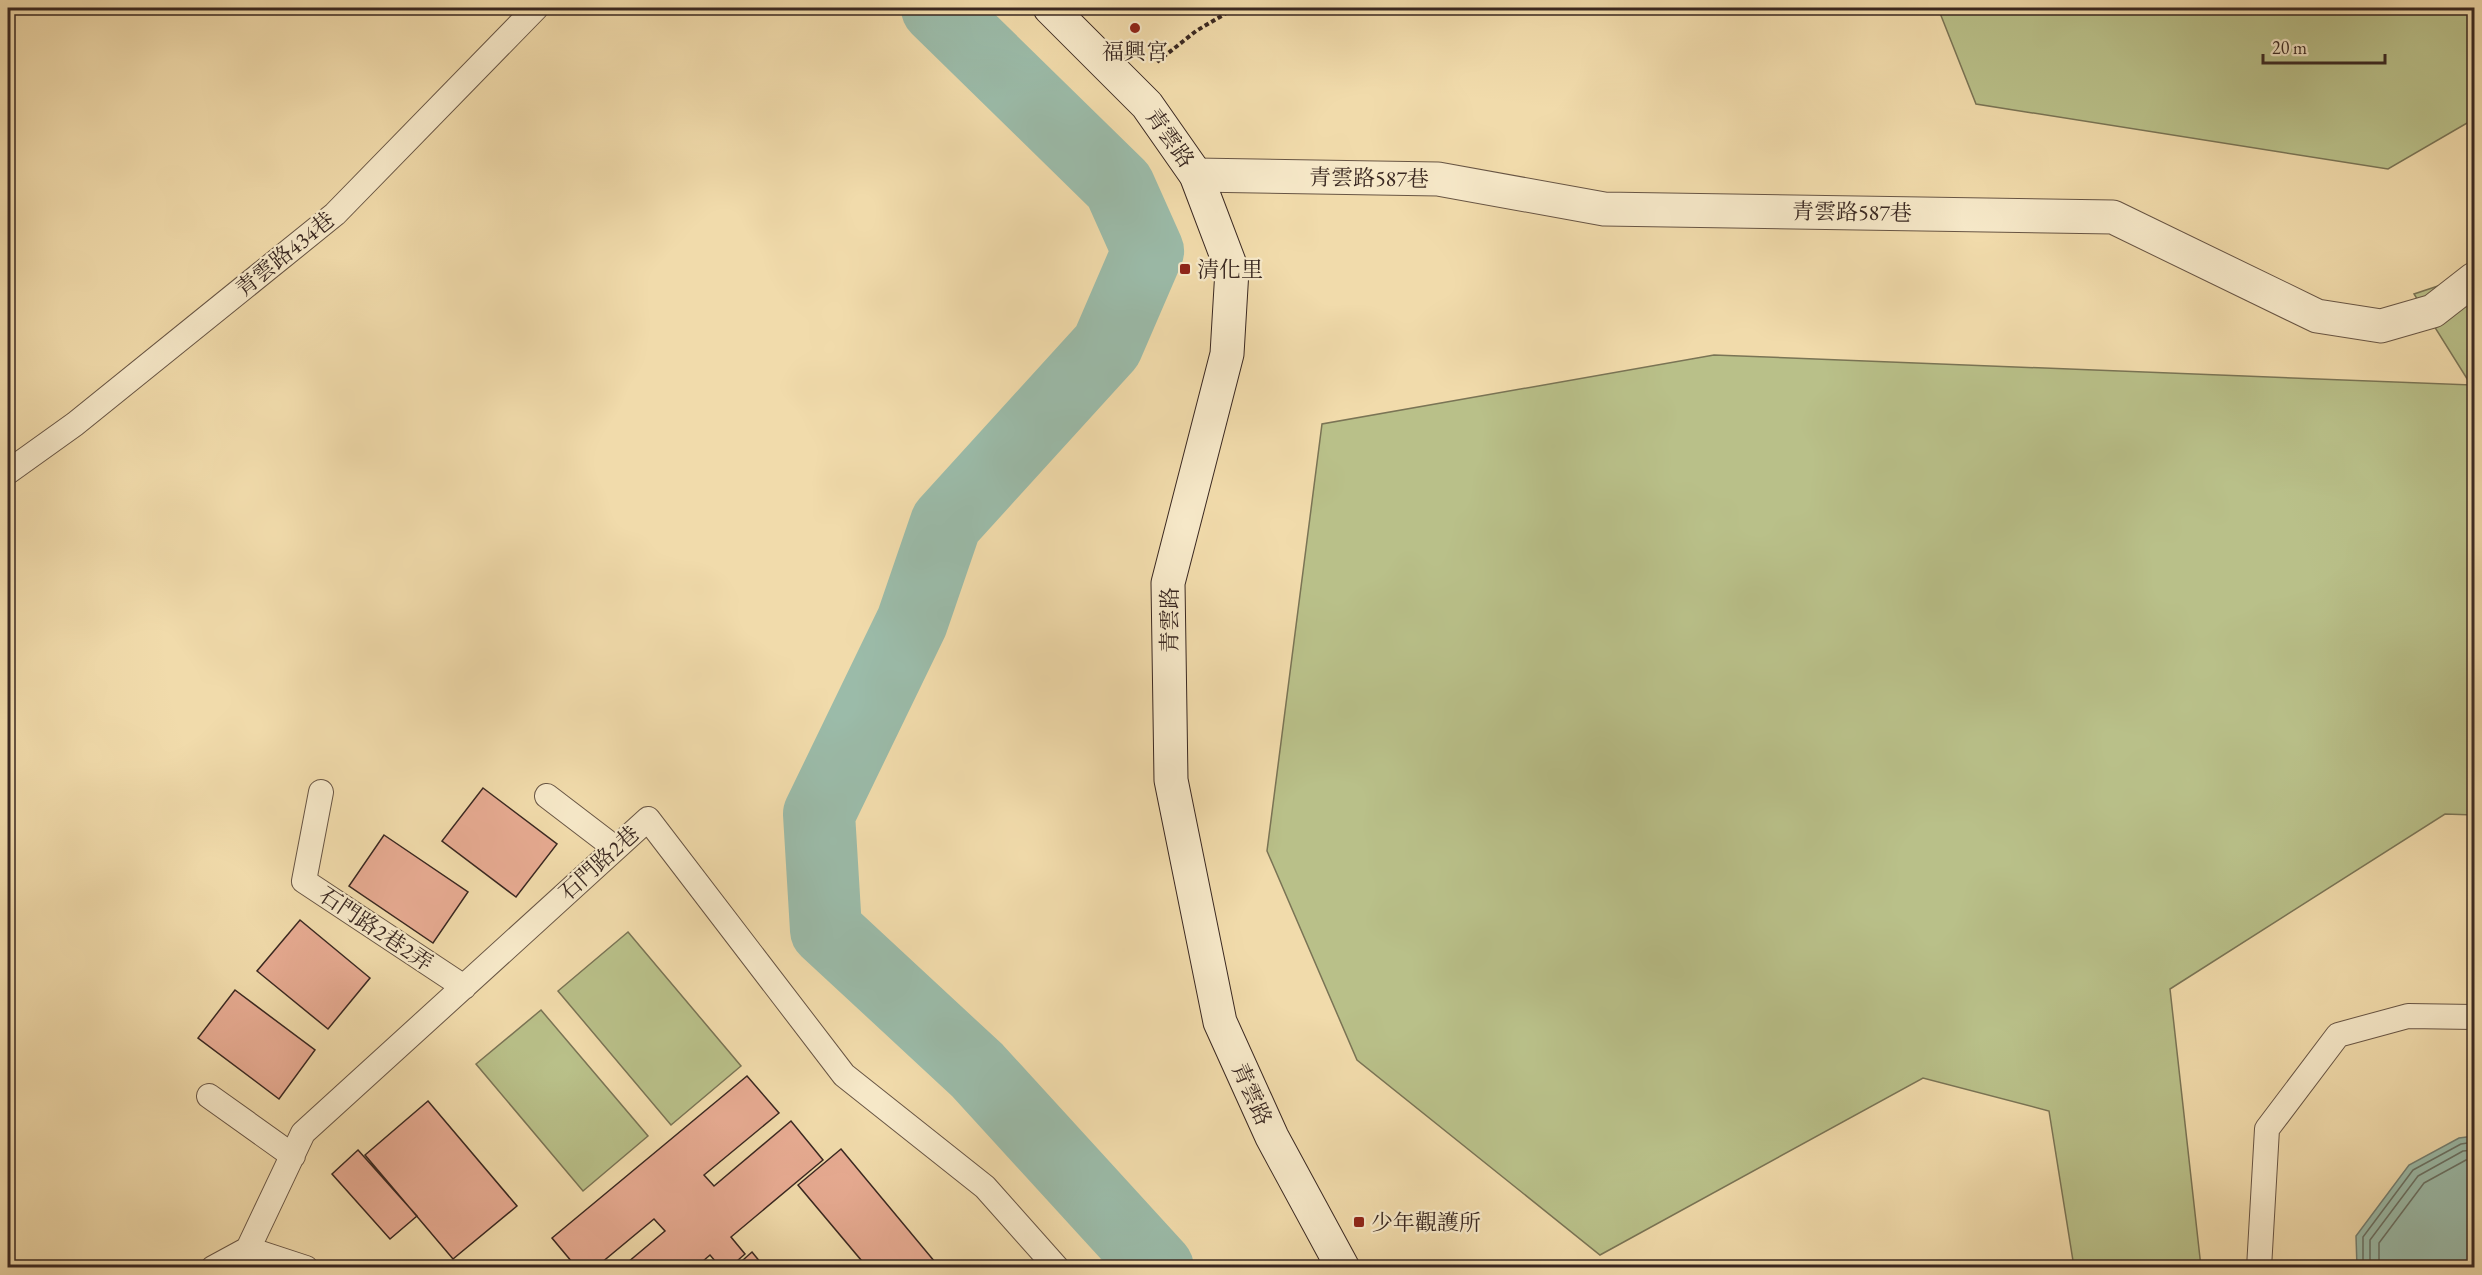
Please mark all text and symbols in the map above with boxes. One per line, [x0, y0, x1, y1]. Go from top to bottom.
marker: 福興宮 [1128, 21, 1142, 35]
scale bar [2263, 27, 2384, 65]
text: 20 m [2272, 36, 2307, 59]
place label: 福興宮 [1102, 37, 1168, 66]
street label: 青雲路 [1139, 103, 1201, 173]
street label: 青雲路587巷 [1309, 162, 1429, 194]
street label: 青雲路587巷 [1792, 196, 1912, 228]
street label: 青雲路434巷 [229, 205, 341, 303]
place label: 清化里 [1197, 255, 1263, 284]
marker: 清化里 [1178, 262, 1192, 276]
street label: 青雲路 [1155, 587, 1184, 653]
street label: 石門路2巷 [553, 819, 645, 907]
street label: 石門路2巷2弄 [314, 880, 438, 978]
street label: 青雲路 [1225, 1058, 1279, 1130]
place label: 少年觀護所 [1371, 1208, 1481, 1237]
marker: 少年觀護所 [1352, 1215, 1366, 1229]

